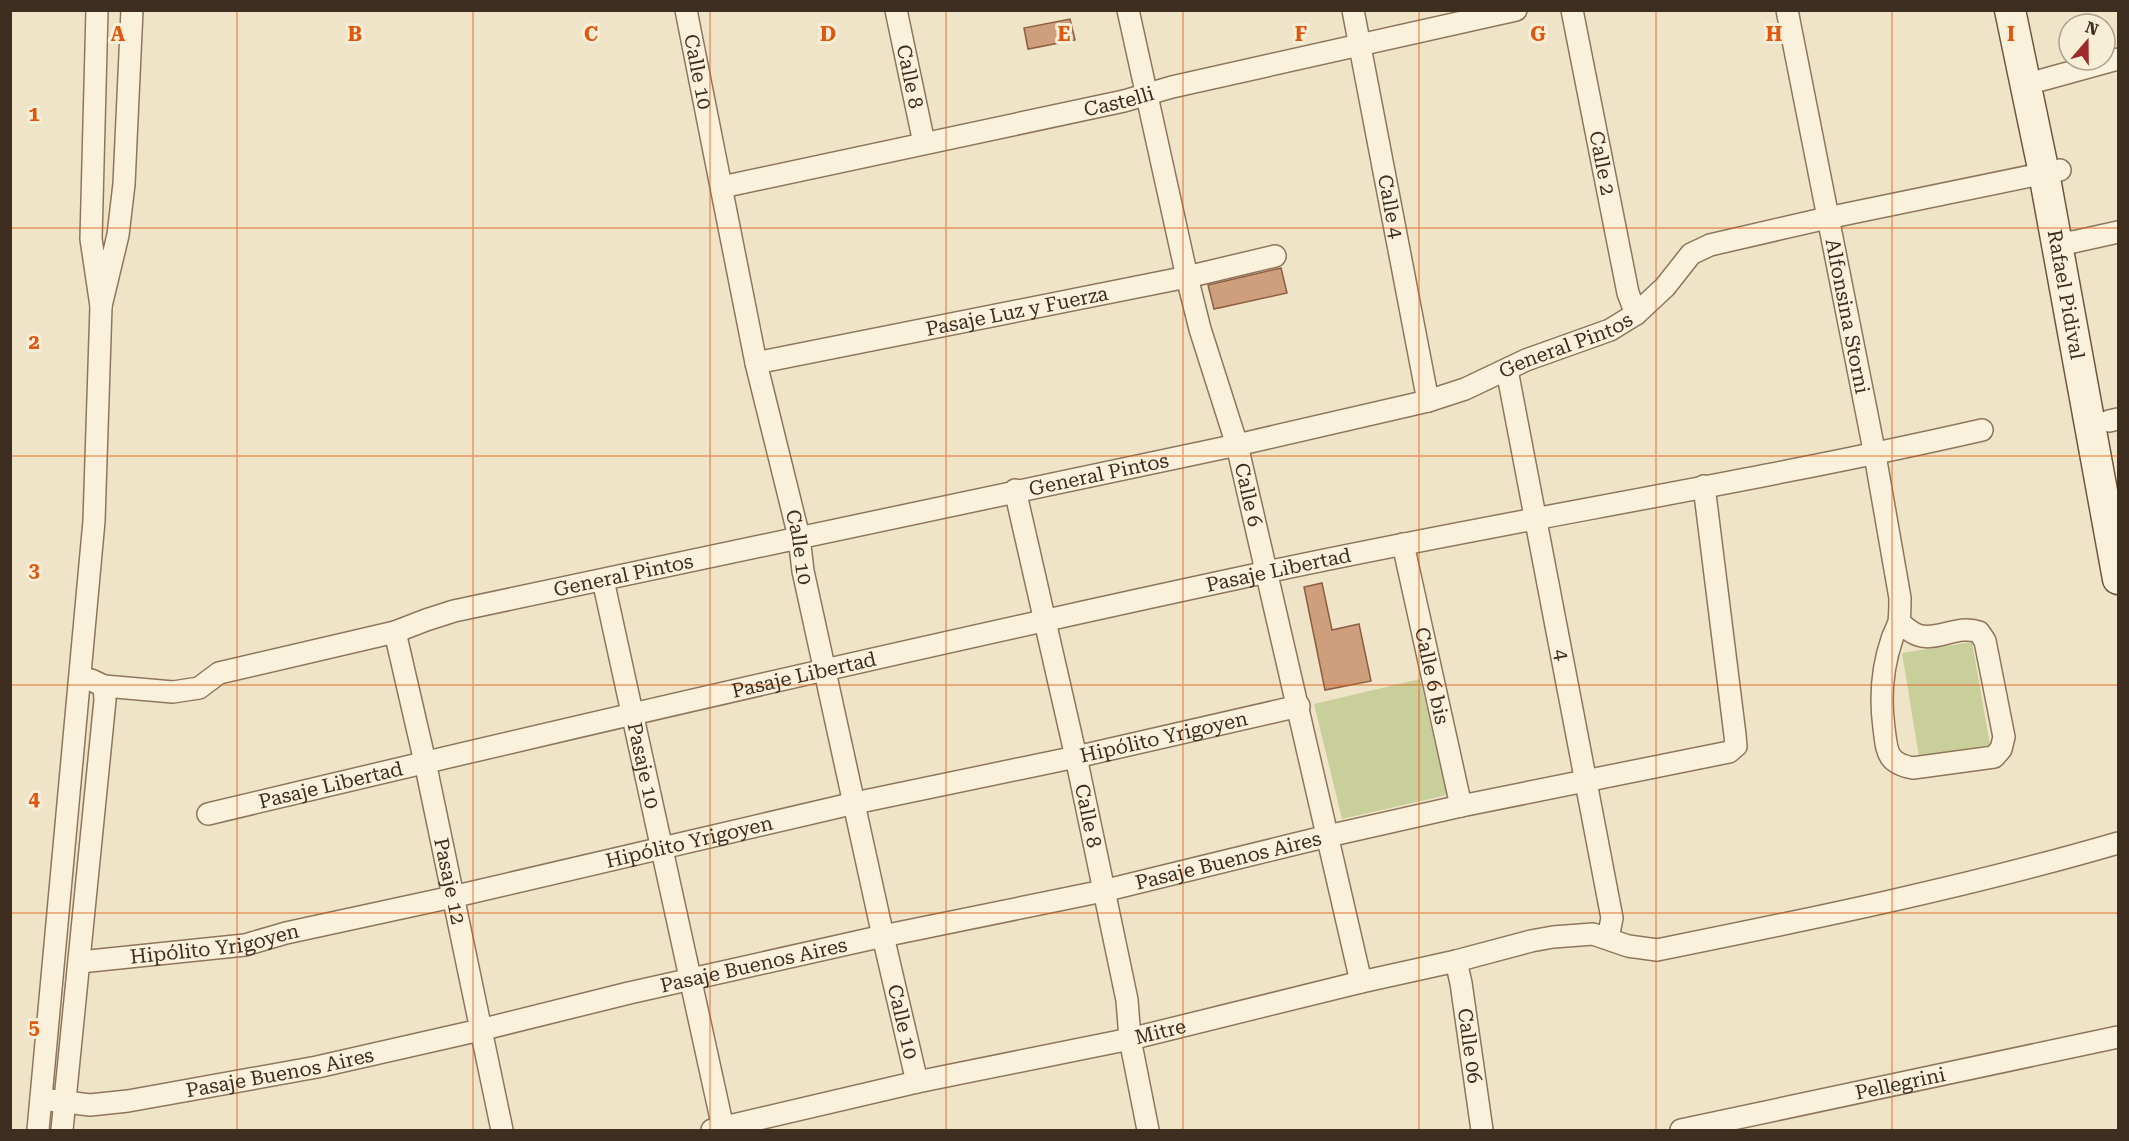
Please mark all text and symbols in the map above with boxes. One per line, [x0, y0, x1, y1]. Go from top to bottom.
north arrow [2057, 12, 2117, 72]
text: N [2083, 17, 2101, 39]
text: A [111, 22, 126, 46]
text: B [348, 22, 362, 46]
text: C [584, 22, 598, 46]
text: D [820, 22, 836, 46]
text: E [1058, 22, 1071, 46]
text: F [1295, 22, 1307, 46]
text: G [1530, 22, 1546, 46]
text: H [1766, 22, 1782, 46]
text: I [2007, 22, 2015, 46]
street label: Calle 10 [679, 32, 717, 111]
street label: Calle 8 [892, 42, 928, 111]
street label: Castelli [1082, 81, 1157, 121]
text: 1 [28, 102, 40, 126]
street label: Calle 2 [1584, 129, 1620, 197]
street label: Calle 4 [1373, 172, 1409, 241]
street label: Rafael Pidival [2043, 228, 2090, 361]
street label: Alfonsina Storni [1820, 236, 1875, 396]
street label: Pasaje Luz y Fuerza [923, 281, 1110, 341]
street label: General Pintos [1495, 307, 1637, 383]
text: 2 [28, 330, 40, 354]
street label: General Pintos [1027, 448, 1171, 501]
street label: Calle 6 [1230, 461, 1268, 529]
street label: Calle 10 [781, 507, 818, 587]
street label: Pasaje Libertad [1204, 543, 1353, 597]
street label: General Pintos [551, 549, 695, 602]
text: 3 [28, 558, 40, 582]
street label: Calle 6 bis [1410, 625, 1455, 727]
street label: Pasaje Libertad [729, 647, 879, 703]
street label: 4 [1549, 647, 1575, 663]
street label: Hipólito Yrigoyen [1078, 706, 1250, 768]
street label: Pasaje 10 [623, 720, 665, 811]
street label: Pasaje Libertad [256, 756, 405, 814]
street label: Calle 8 [1070, 782, 1107, 850]
text: 4 [28, 787, 40, 811]
street label: Hipólito Yrigoyen [603, 811, 775, 873]
street label: Pasaje Buenos Aires [1133, 826, 1324, 895]
street label: Pasaje 12 [429, 836, 471, 926]
street label: Hipólito Yrigoyen [129, 918, 301, 969]
street label: Pasaje Buenos Aires [658, 932, 849, 998]
street label: Calle 10 [883, 982, 923, 1061]
street label: Calle 06 [1453, 1006, 1487, 1085]
street label: Mitre [1132, 1014, 1188, 1049]
text: 5 [28, 1015, 40, 1039]
street label: Pasaje Buenos Aires [184, 1043, 376, 1102]
street label: Pellegrini [1853, 1062, 1947, 1105]

